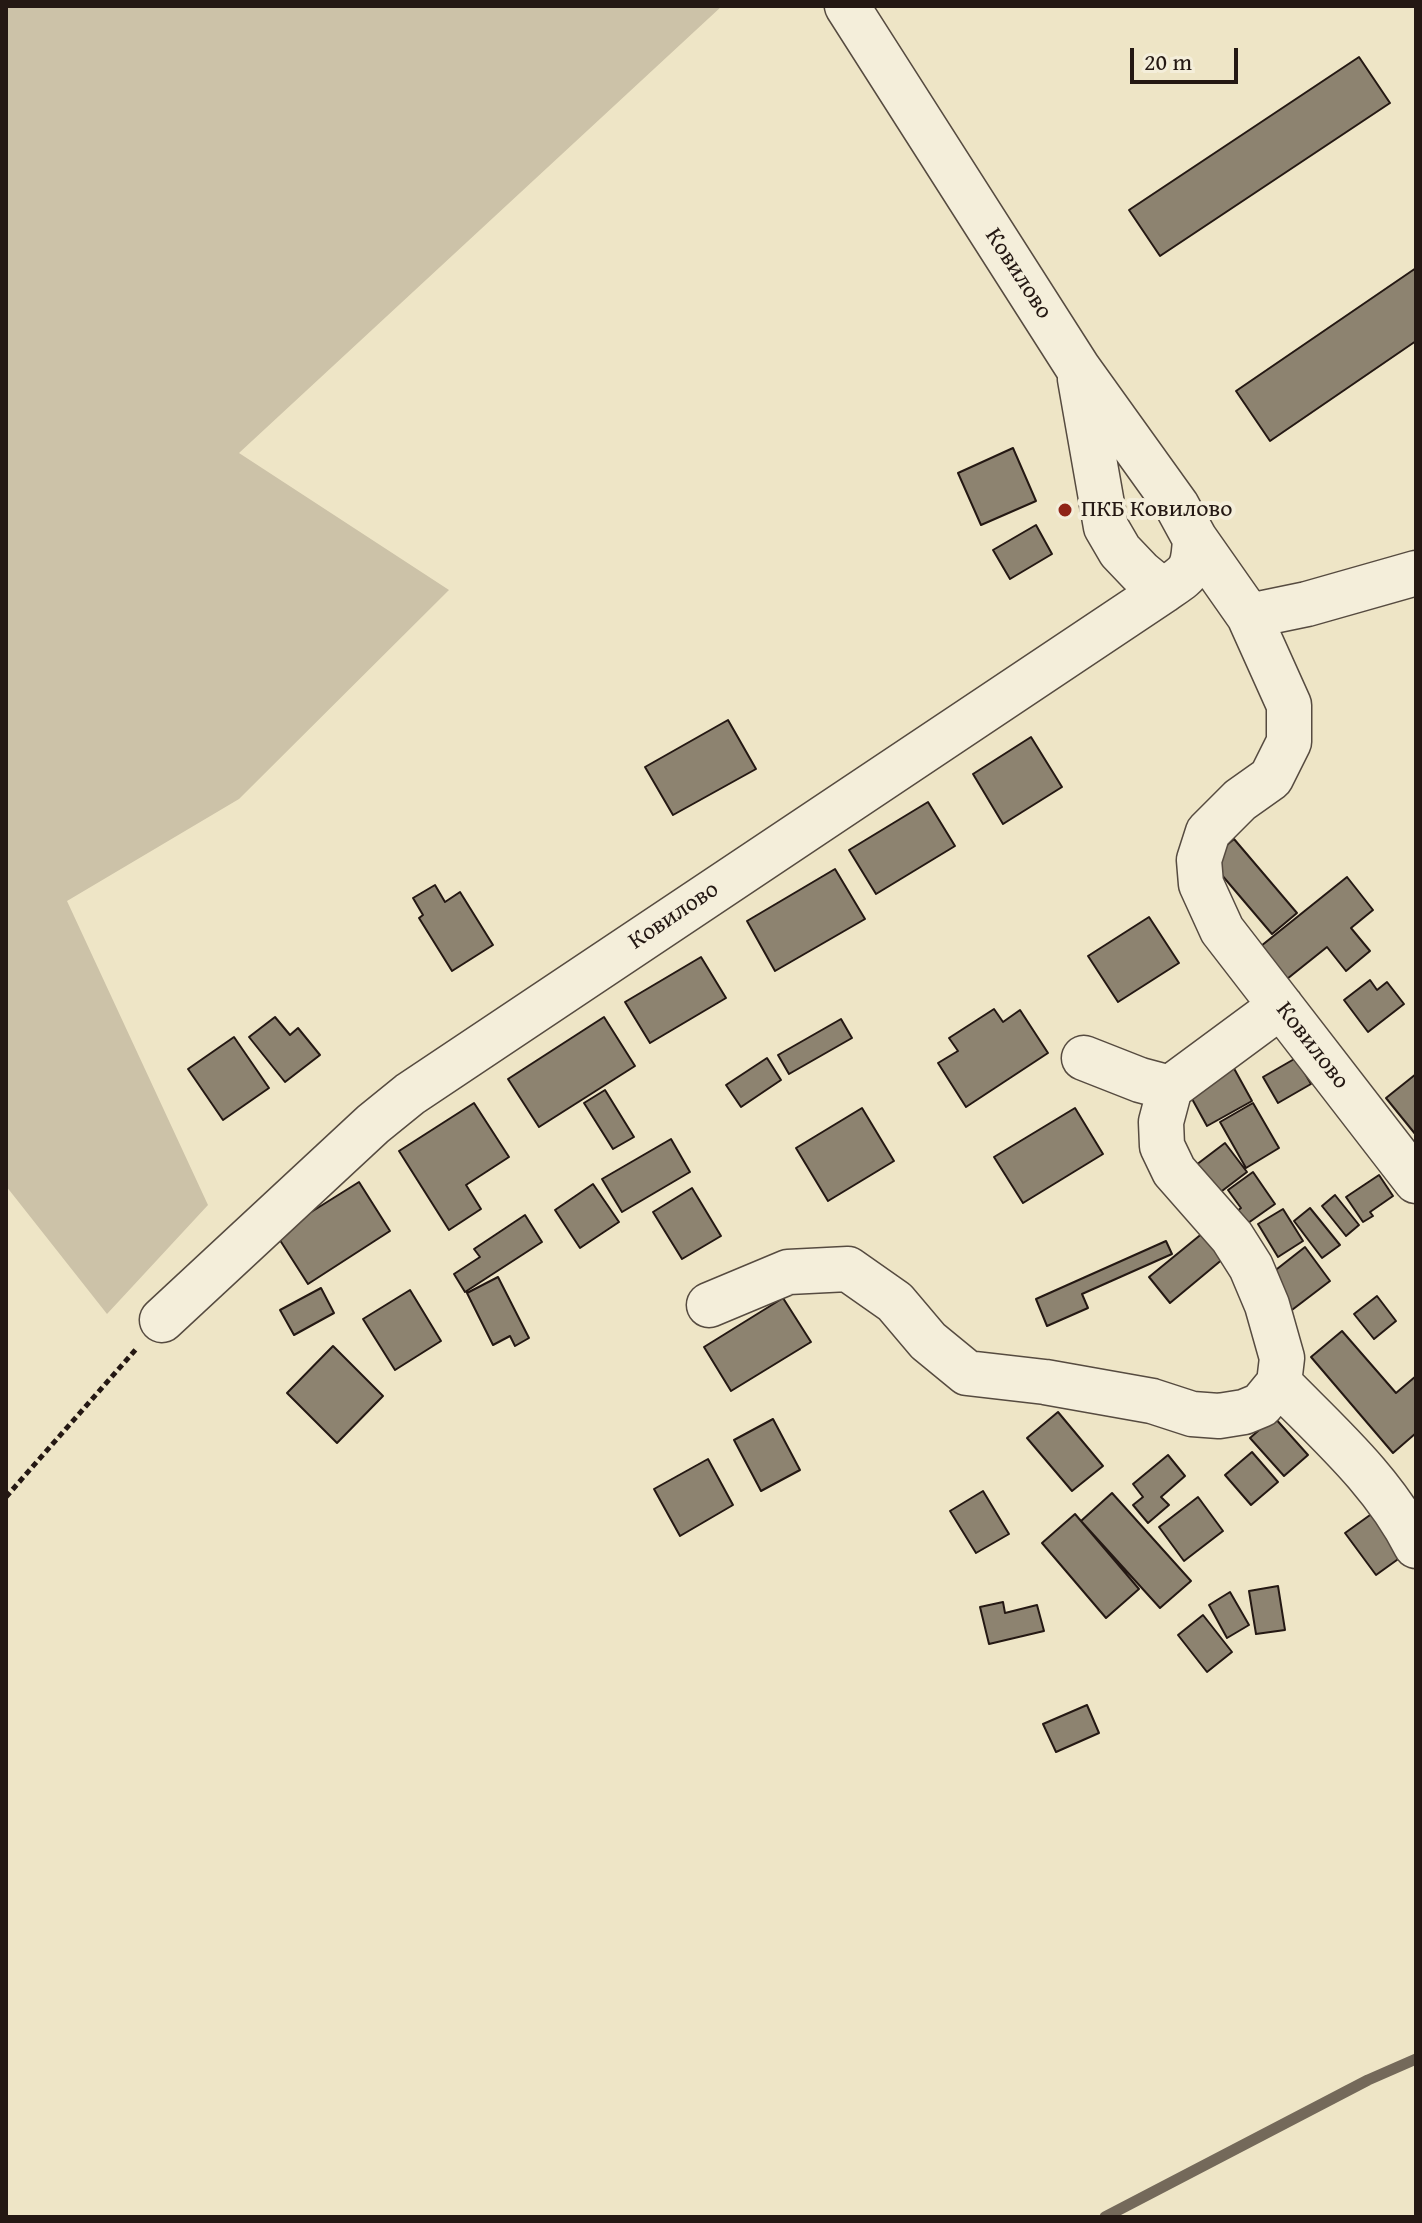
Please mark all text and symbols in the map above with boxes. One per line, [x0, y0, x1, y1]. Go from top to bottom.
scale bar [1134, 32, 1242, 82]
text: 20 m [1144, 44, 1192, 79]
street label: Ковилово [978, 223, 1058, 325]
place label: ПКБ Ковилово [1081, 496, 1232, 524]
marker: ПКБ Ковилово [1056, 501, 1074, 519]
street label: Ковилово [624, 875, 724, 957]
street label: Ковилово [1269, 997, 1355, 1095]

